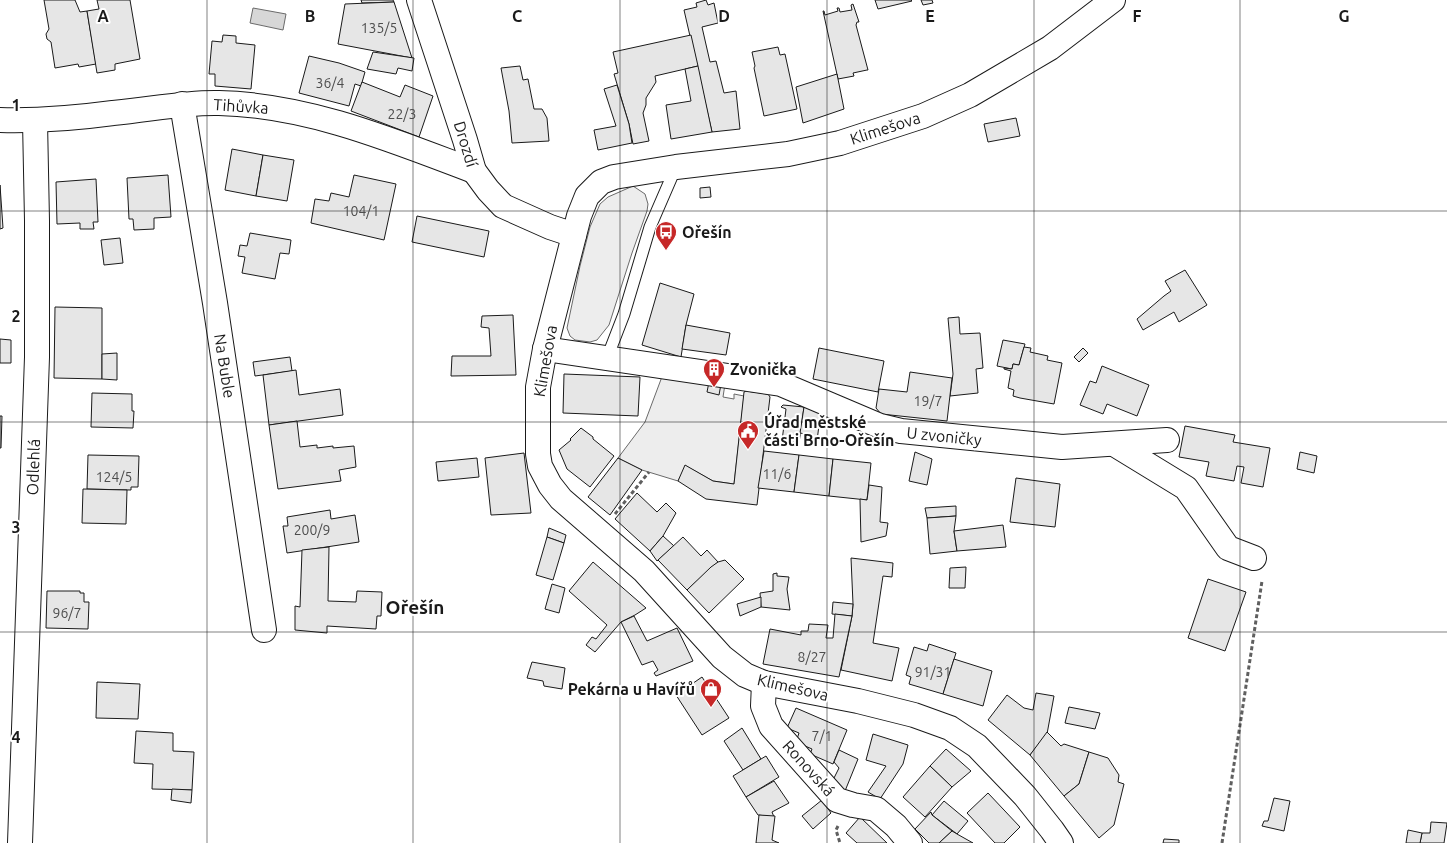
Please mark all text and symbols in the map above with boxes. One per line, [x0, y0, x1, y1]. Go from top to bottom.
text: A [97, 7, 109, 25]
text: B [305, 7, 315, 25]
text: C [512, 7, 522, 25]
text: D [718, 7, 730, 25]
text: E [925, 7, 935, 25]
text: F [1133, 7, 1142, 25]
text: G [1338, 7, 1350, 25]
house number: 135/5 [361, 20, 397, 36]
house number: 36/4 [316, 75, 345, 91]
street label: Tihůvka [213, 95, 269, 117]
text: 1 [11, 96, 21, 114]
house number: 22/3 [388, 106, 416, 122]
street label: Klimešova [848, 108, 922, 148]
street label: Drozdí [451, 119, 482, 170]
house number: 104/1 [343, 203, 379, 219]
bus stop icon: Ořešín [654, 220, 678, 251]
place label: Ořešín [682, 223, 732, 241]
text: 2 [11, 307, 21, 325]
street label: Klimešova [530, 324, 560, 398]
street label: Na Buble [211, 332, 239, 400]
building icon: Zvonička [702, 357, 726, 388]
place label: Zvonička [730, 360, 797, 378]
house number: 19/7 [914, 393, 942, 409]
place label: Úřad městské části Brno-Ořešín [764, 411, 894, 449]
public building icon: Úřad městské části Brno-Ořešín [736, 419, 760, 450]
street label: U zvoničky [906, 423, 983, 449]
street label: Odlehlá [23, 439, 43, 495]
house number: 11/6 [763, 466, 792, 482]
house number: 124/5 [96, 469, 132, 485]
text: 3 [11, 518, 21, 536]
house number: 200/9 [294, 522, 330, 538]
district label: Ořešín [386, 596, 444, 618]
house number: 96/7 [53, 605, 81, 621]
house number: 8/27 [798, 649, 826, 665]
house number: 91/31 [915, 664, 951, 680]
street label: Klimešova [756, 670, 830, 704]
shop icon: Pekárna u Havířů [699, 677, 723, 708]
place label: Pekárna u Havířů [568, 680, 695, 698]
text: 4 [11, 728, 21, 746]
house number: 7/1 [812, 728, 832, 744]
street label: Ronovská [779, 736, 839, 800]

